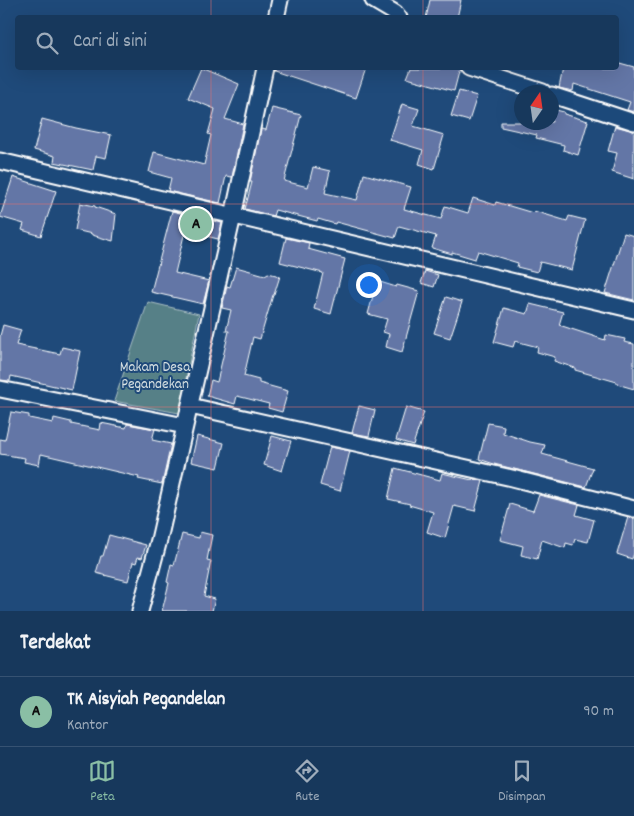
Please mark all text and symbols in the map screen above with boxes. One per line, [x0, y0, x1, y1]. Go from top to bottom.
search box [15, 15, 619, 70]
icon: search [33, 29, 61, 57]
text: Cari di sini [73, 29, 147, 56]
north arrow [514, 85, 559, 130]
pin: A [180, 205, 212, 243]
your location [356, 272, 382, 298]
park label: Makam Desa Pegandekan [120, 357, 191, 396]
text: Terdekat [20, 629, 91, 659]
text: TK Aisyiah Pegandelan [67, 687, 225, 714]
text: A [32, 700, 40, 723]
text: 90 m [583, 700, 614, 723]
text: Kantor [67, 714, 108, 737]
tab: Peta [88, 757, 116, 807]
tab: Rute [293, 757, 321, 807]
tab: Disimpan [498, 757, 546, 807]

